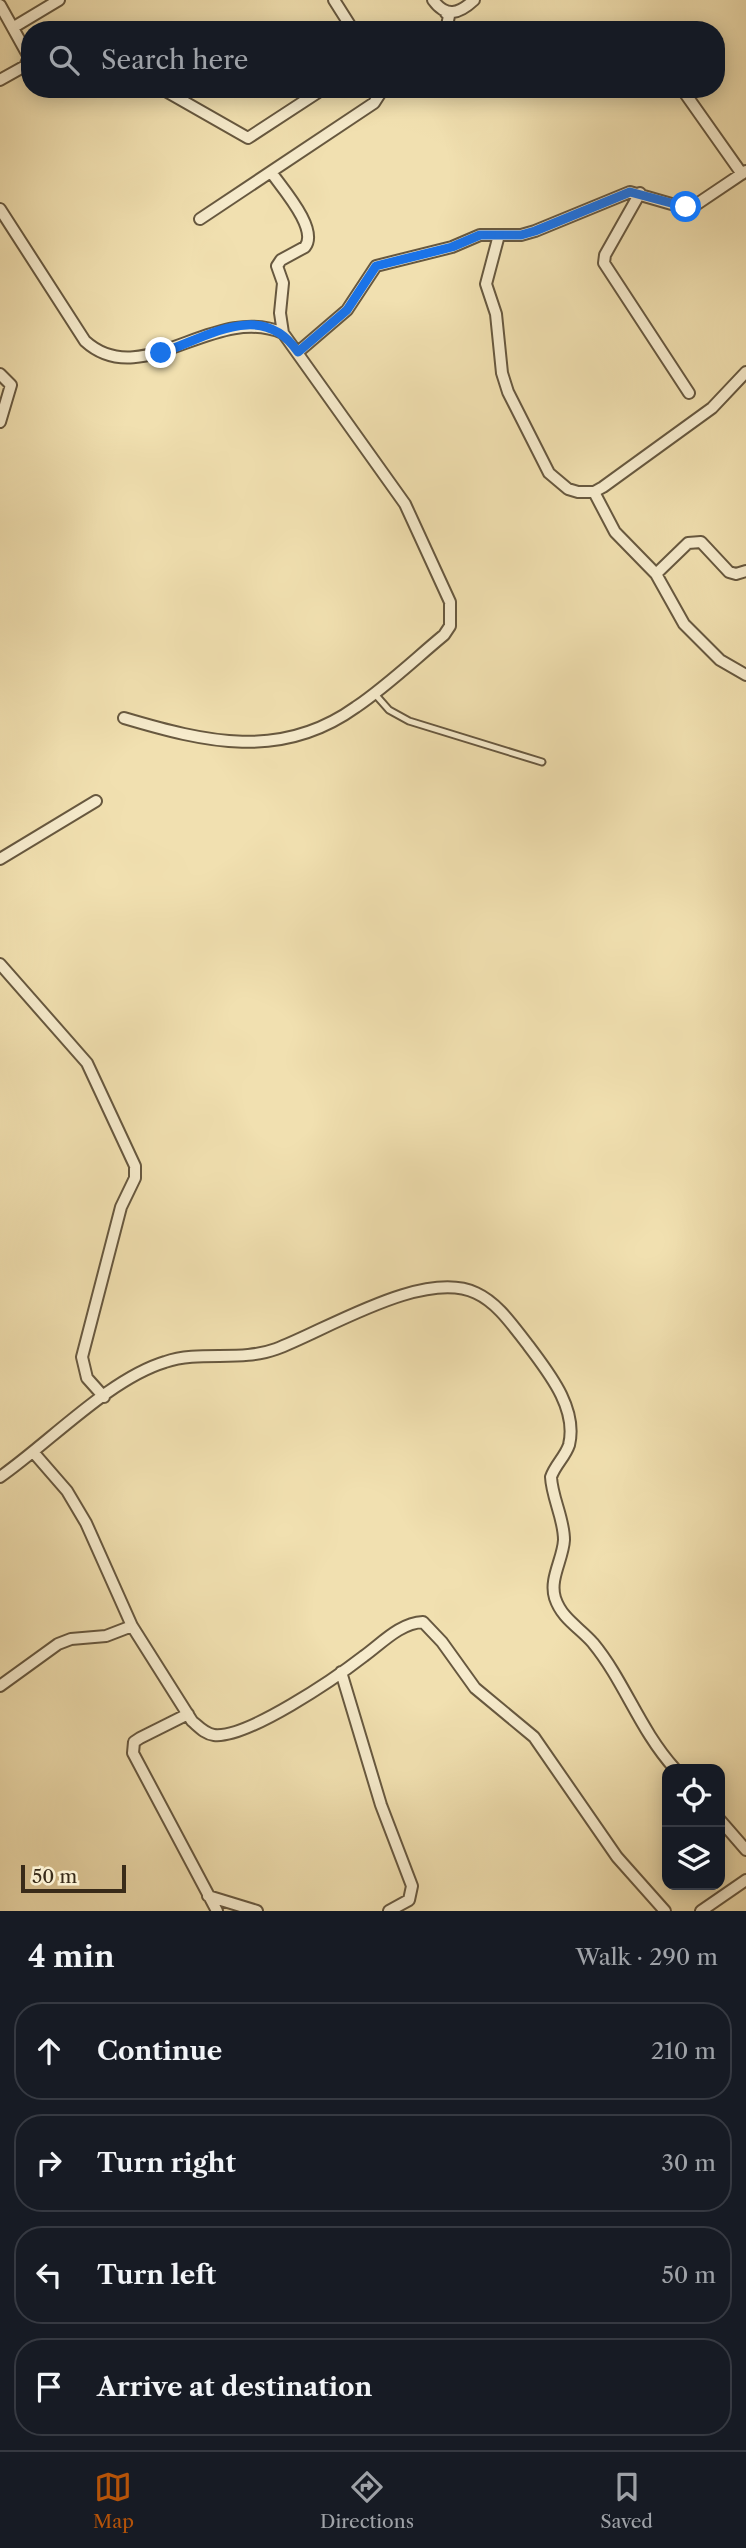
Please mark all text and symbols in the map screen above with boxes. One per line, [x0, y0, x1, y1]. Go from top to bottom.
search box [21, 21, 725, 98]
icon: search [45, 41, 83, 79]
text: Search here [101, 44, 248, 76]
route start [670, 191, 701, 222]
route end [145, 337, 176, 368]
map controls [662, 1764, 725, 1890]
button: locate [662, 1764, 725, 1827]
button: layers [662, 1827, 725, 1890]
scale bar [21, 1862, 126, 1894]
text: 50 m [32, 1865, 77, 1888]
text: 4 min [28, 1938, 114, 1975]
text: Walk · 290 m [576, 1943, 718, 1971]
icon: ahead [30, 2032, 68, 2070]
text: Continue [97, 2035, 222, 2067]
text: 210 m [651, 2037, 716, 2065]
icon: right [30, 2144, 68, 2182]
text: Turn right [97, 2147, 236, 2179]
text: 30 m [661, 2149, 716, 2177]
icon: left [30, 2256, 68, 2294]
text: Turn left [97, 2259, 216, 2291]
text: 50 m [661, 2261, 716, 2289]
icon: arrive [30, 2368, 68, 2406]
text: Arrive at destination [97, 2371, 372, 2403]
tab: Map [93, 2468, 134, 2533]
tab: Directions [320, 2468, 414, 2533]
tab: Saved [600, 2468, 653, 2533]

